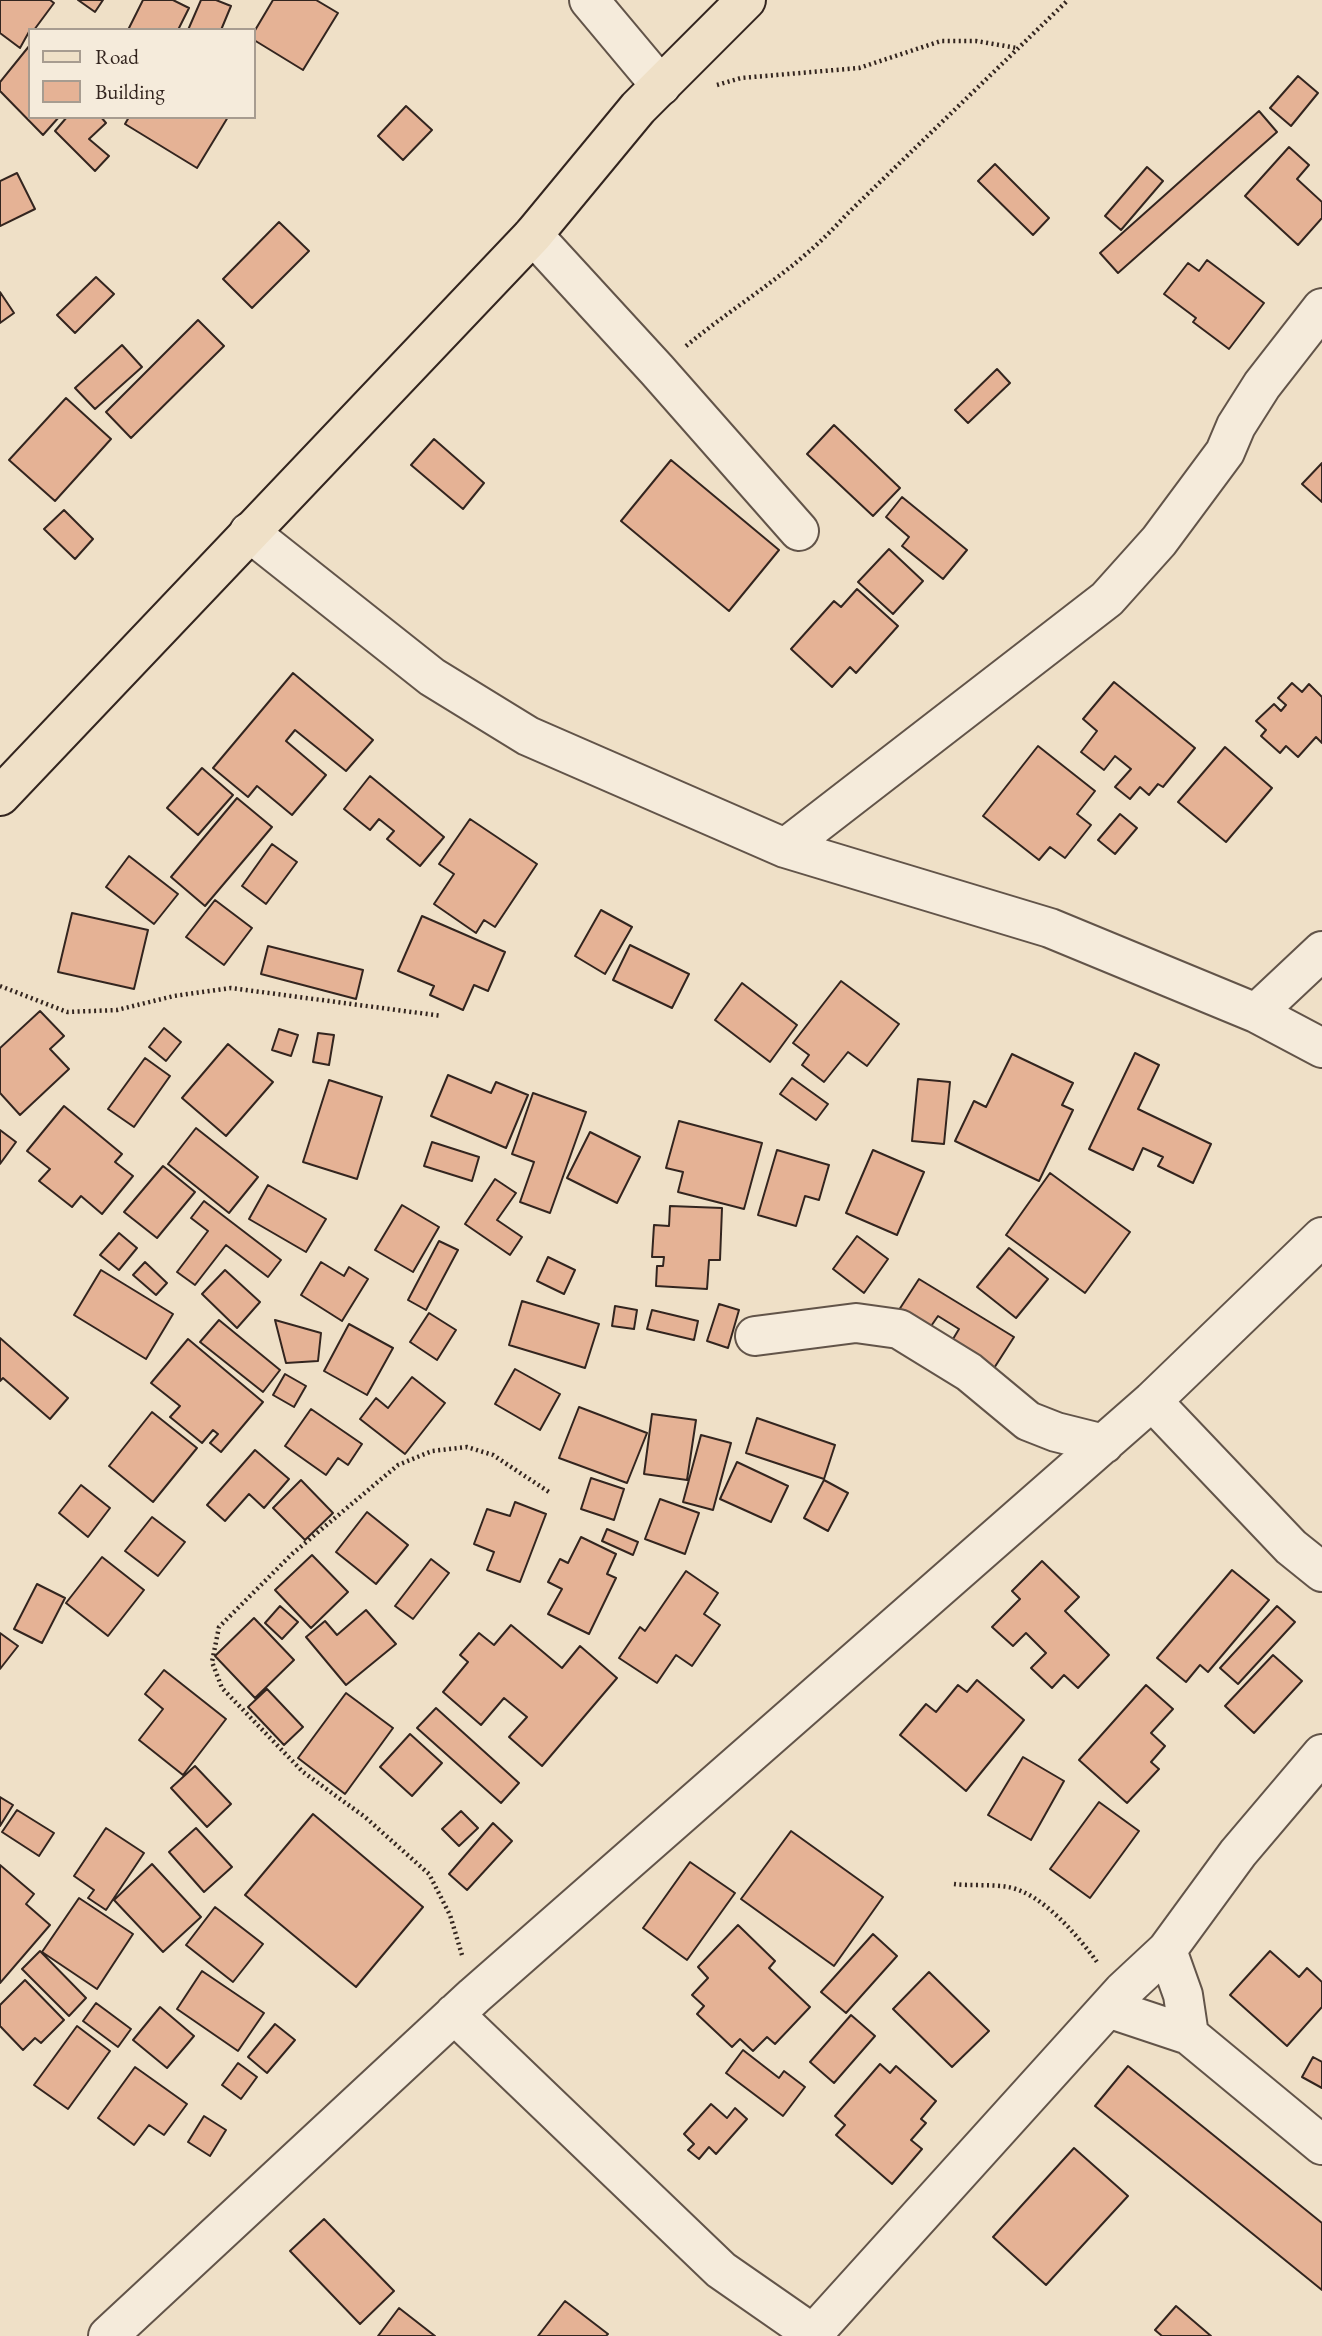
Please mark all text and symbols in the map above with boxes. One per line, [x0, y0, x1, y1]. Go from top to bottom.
legend [28, 28, 256, 119]
text: Road [95, 43, 139, 70]
text: Building [95, 78, 165, 105]

